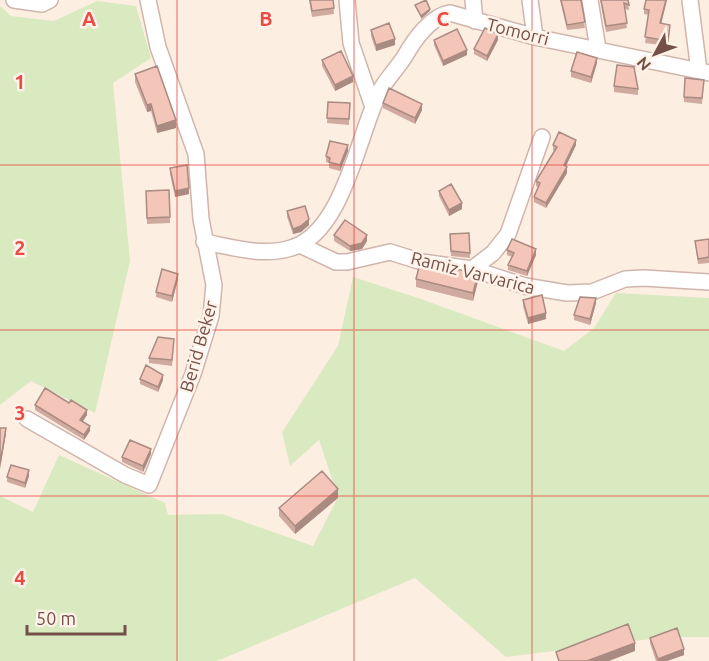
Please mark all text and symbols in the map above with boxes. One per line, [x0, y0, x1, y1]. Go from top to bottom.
text: A [82, 7, 96, 30]
text: B [259, 7, 273, 30]
text: C [437, 7, 450, 30]
street label: Tomorri [485, 14, 551, 48]
north arrow [625, 24, 685, 84]
text: N [633, 53, 654, 74]
text: 1 [14, 70, 26, 93]
text: 2 [14, 236, 26, 259]
street label: Ramiz Varvarica [409, 247, 537, 297]
street label: Berid Beker [175, 298, 221, 394]
text: 3 [14, 401, 26, 424]
text: 4 [14, 566, 26, 589]
scale bar [27, 598, 124, 636]
text: 50 m [36, 608, 76, 628]

